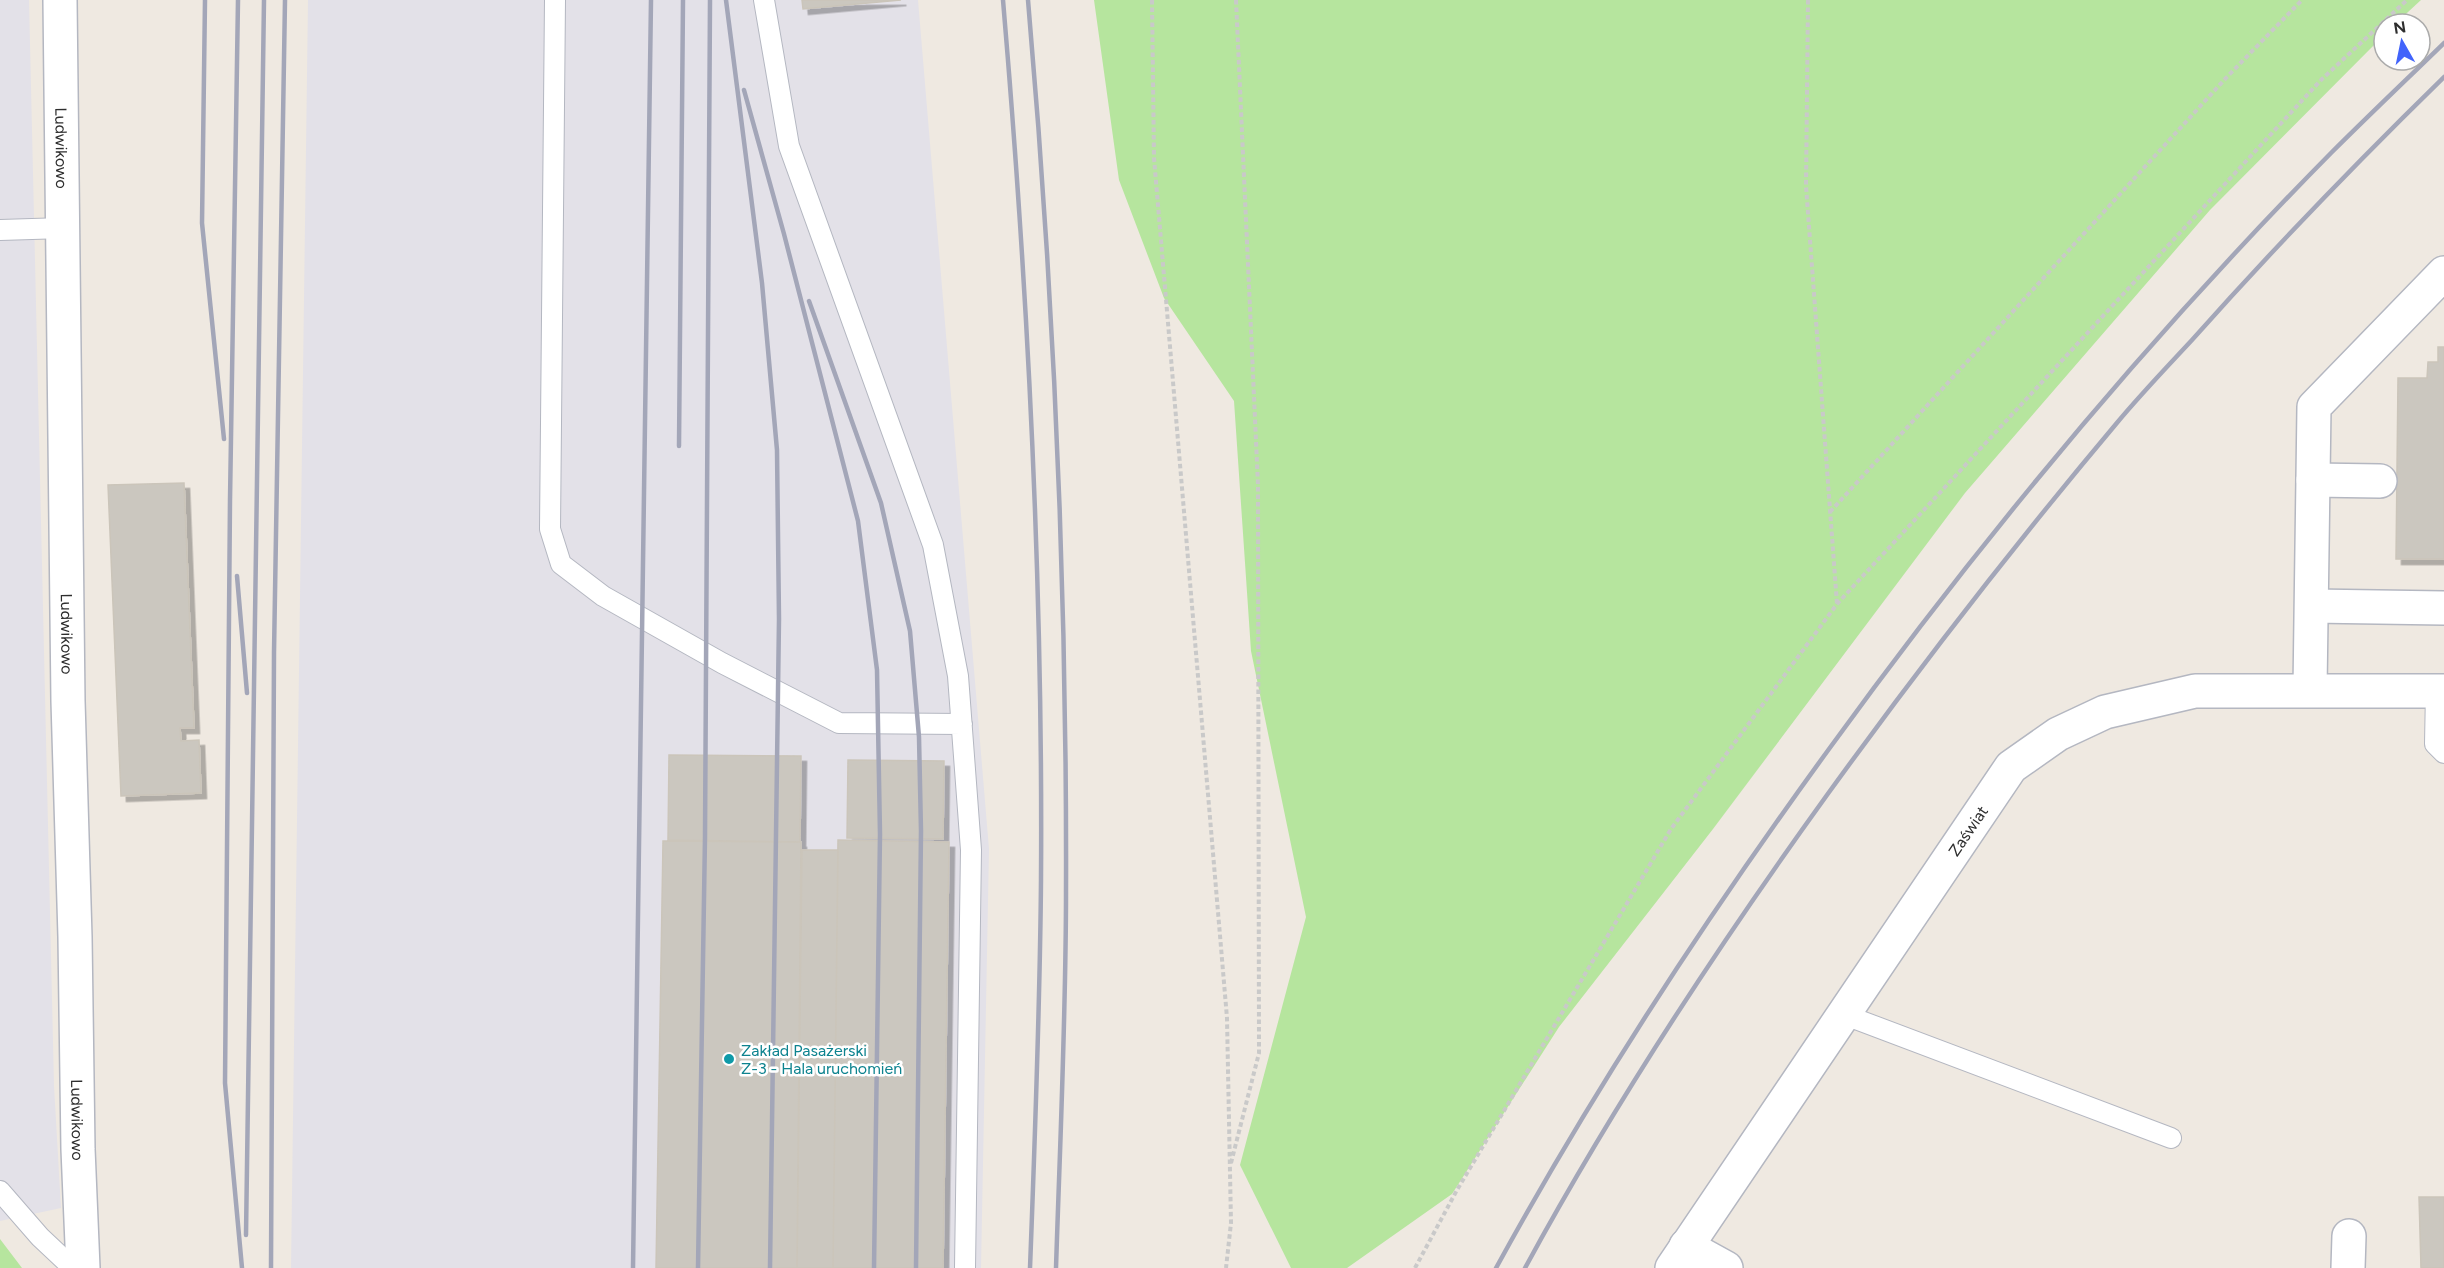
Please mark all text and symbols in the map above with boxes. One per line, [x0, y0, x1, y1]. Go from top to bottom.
north arrow [2372, 12, 2432, 72]
text: N [2392, 17, 2407, 38]
street label: Ludwikowo [52, 107, 72, 189]
street label: Ludwikowo [57, 593, 77, 675]
street label: Zaświat [1944, 802, 1992, 859]
place label: Zakład Pasażerski Z-3 - Hala uruchomień [741, 1041, 902, 1078]
marker: Zakład Pasażerski Z-3 - Hala uruchomień [722, 1052, 736, 1066]
street label: Ludwikowo [68, 1079, 88, 1161]

